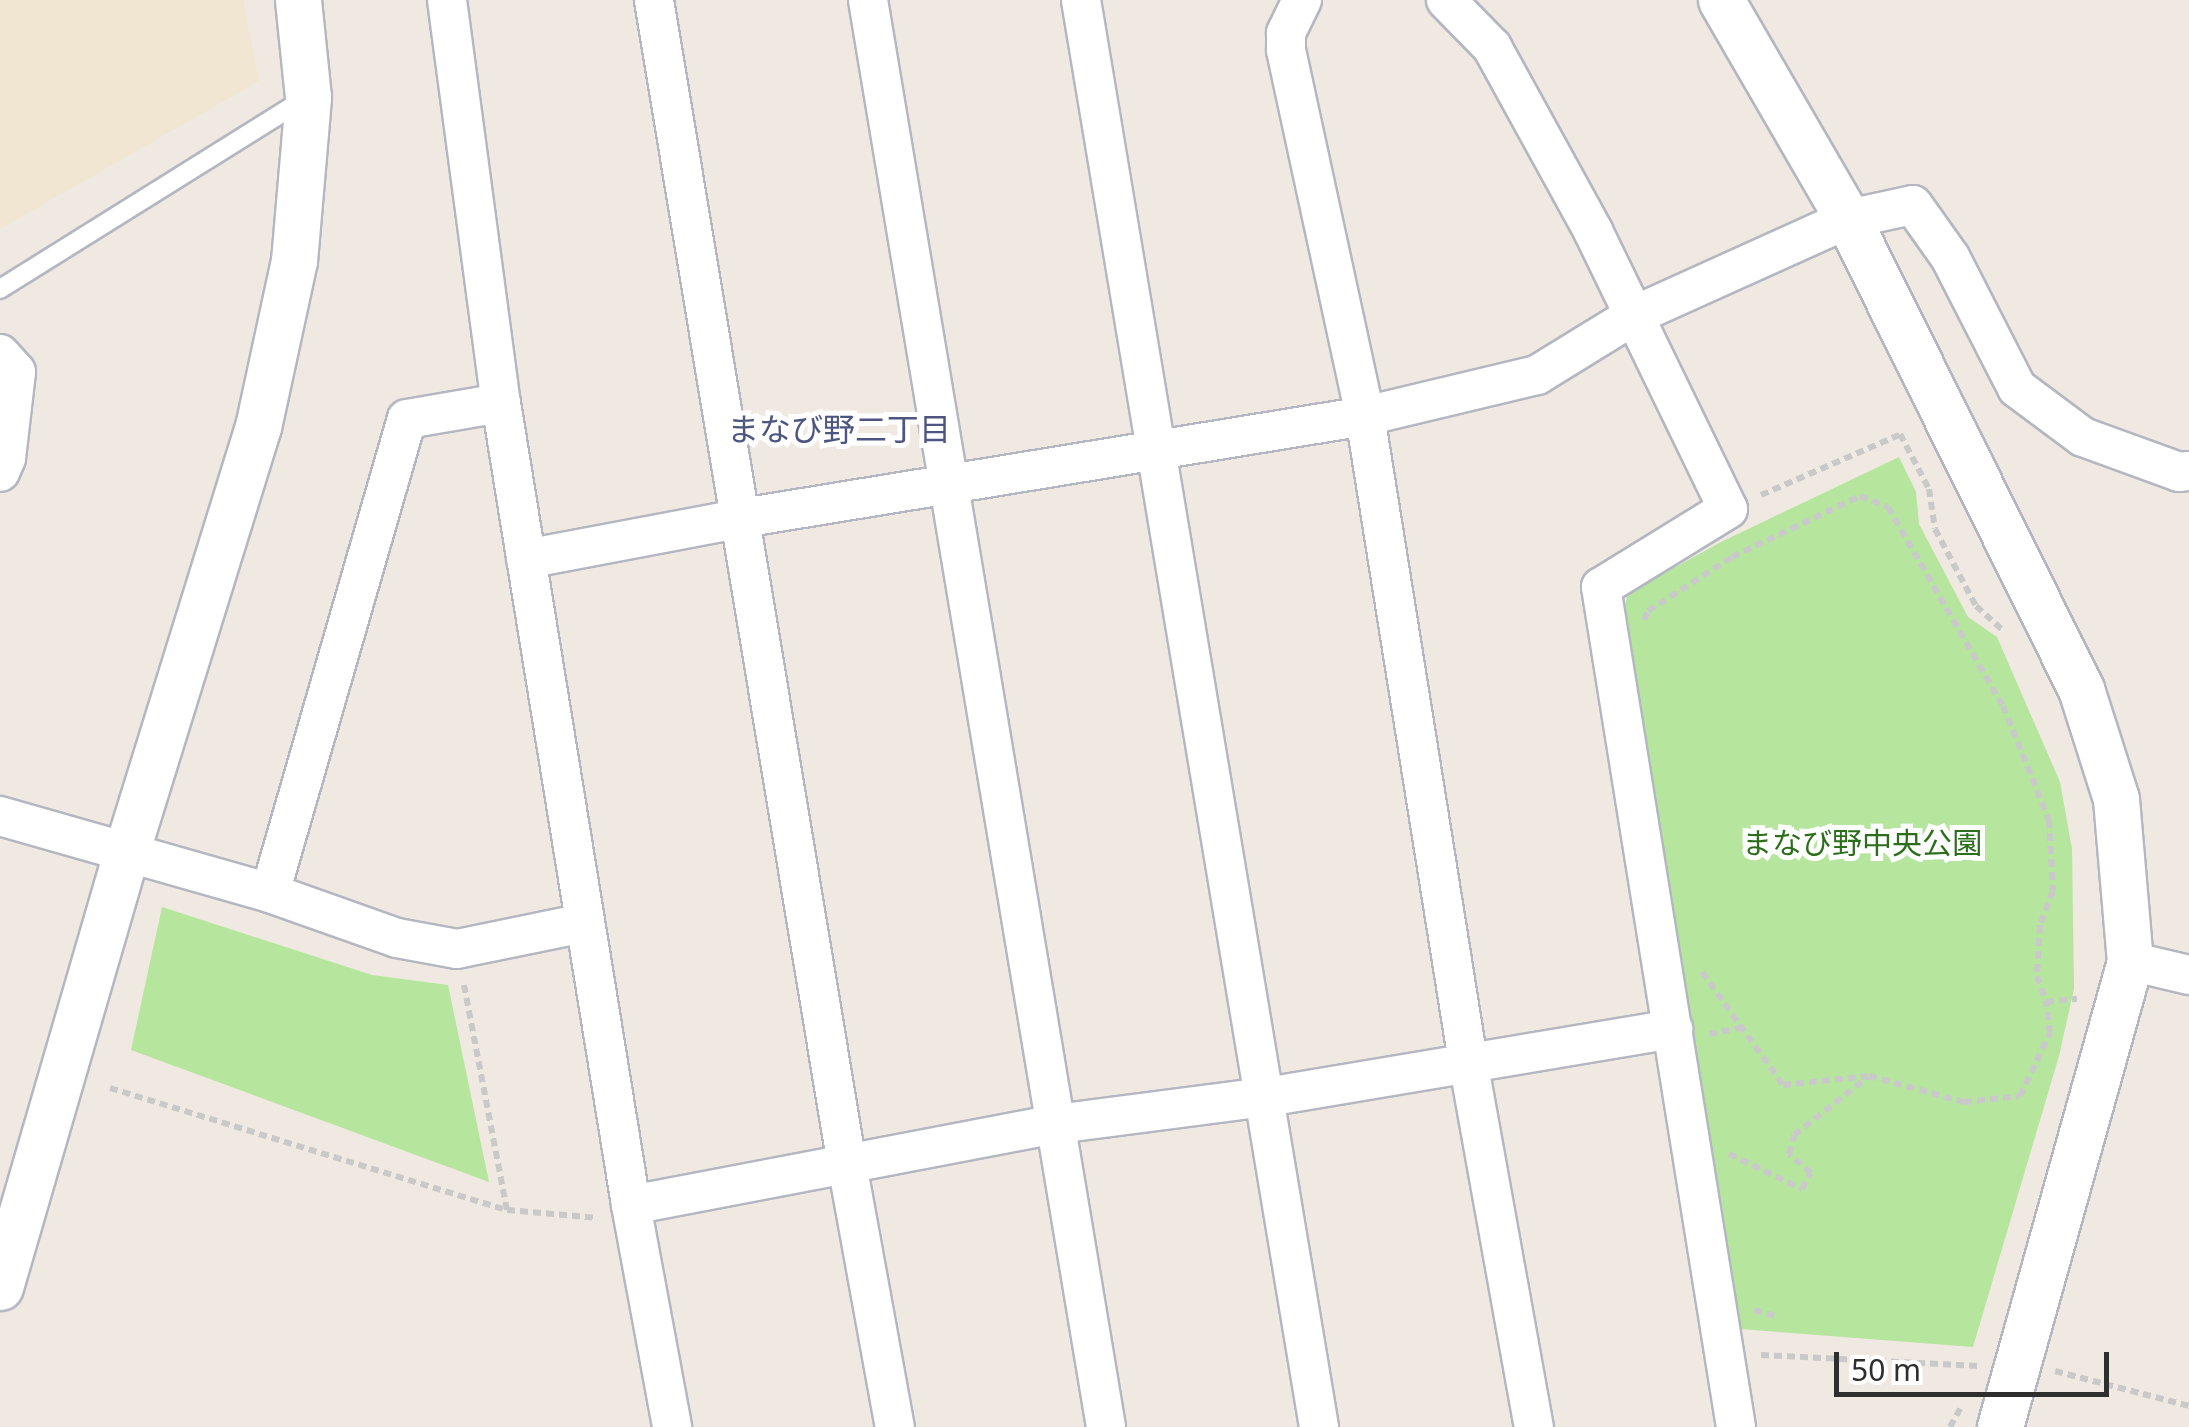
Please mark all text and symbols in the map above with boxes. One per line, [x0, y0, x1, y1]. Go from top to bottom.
district label: まなび野二丁目 [727, 410, 951, 448]
park label: まなび野中央公園 [1742, 825, 1982, 861]
scale bar [1839, 1332, 2114, 1394]
text: 50 m [1851, 1349, 1921, 1390]

